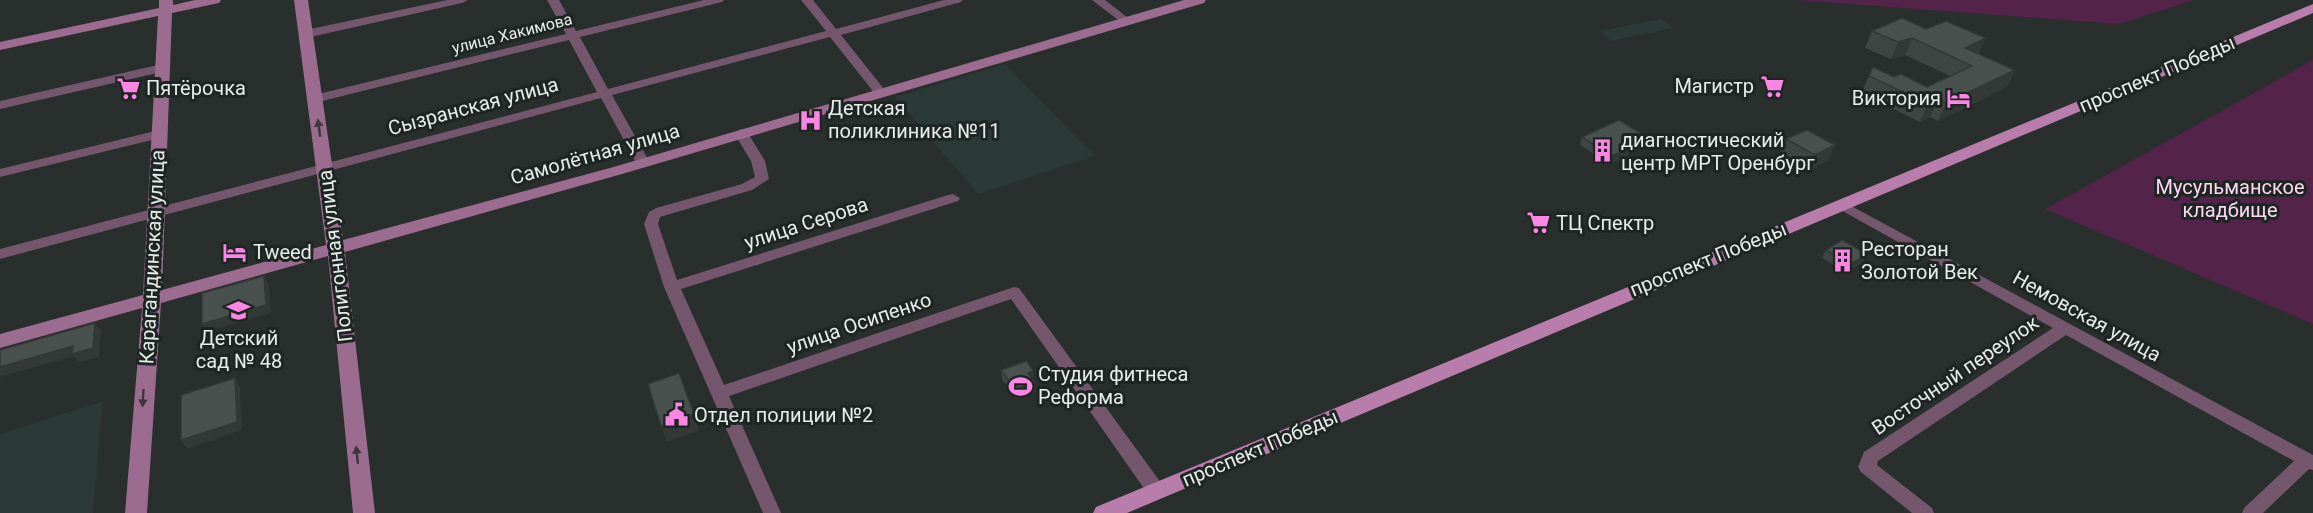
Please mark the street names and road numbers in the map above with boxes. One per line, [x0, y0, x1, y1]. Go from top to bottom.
street label: улица Хакимова [450, 9, 574, 58]
street label: проспект Победы [2075, 30, 2239, 118]
street label: Сызранская улица [385, 72, 561, 140]
street label: Самолётная улица [508, 118, 682, 190]
street label: Карагандинская улица [134, 149, 170, 365]
street label: Полигонная улица [313, 169, 357, 343]
street label: улица Серова [741, 192, 871, 254]
street label: проспект Победы [1626, 217, 1790, 301]
street label: Немовская улица [2009, 265, 2165, 367]
street label: улица Осипенко [784, 287, 934, 359]
street label: Восточный переулок [1867, 310, 2043, 440]
street label: проспект Победы [1178, 404, 1342, 492]

